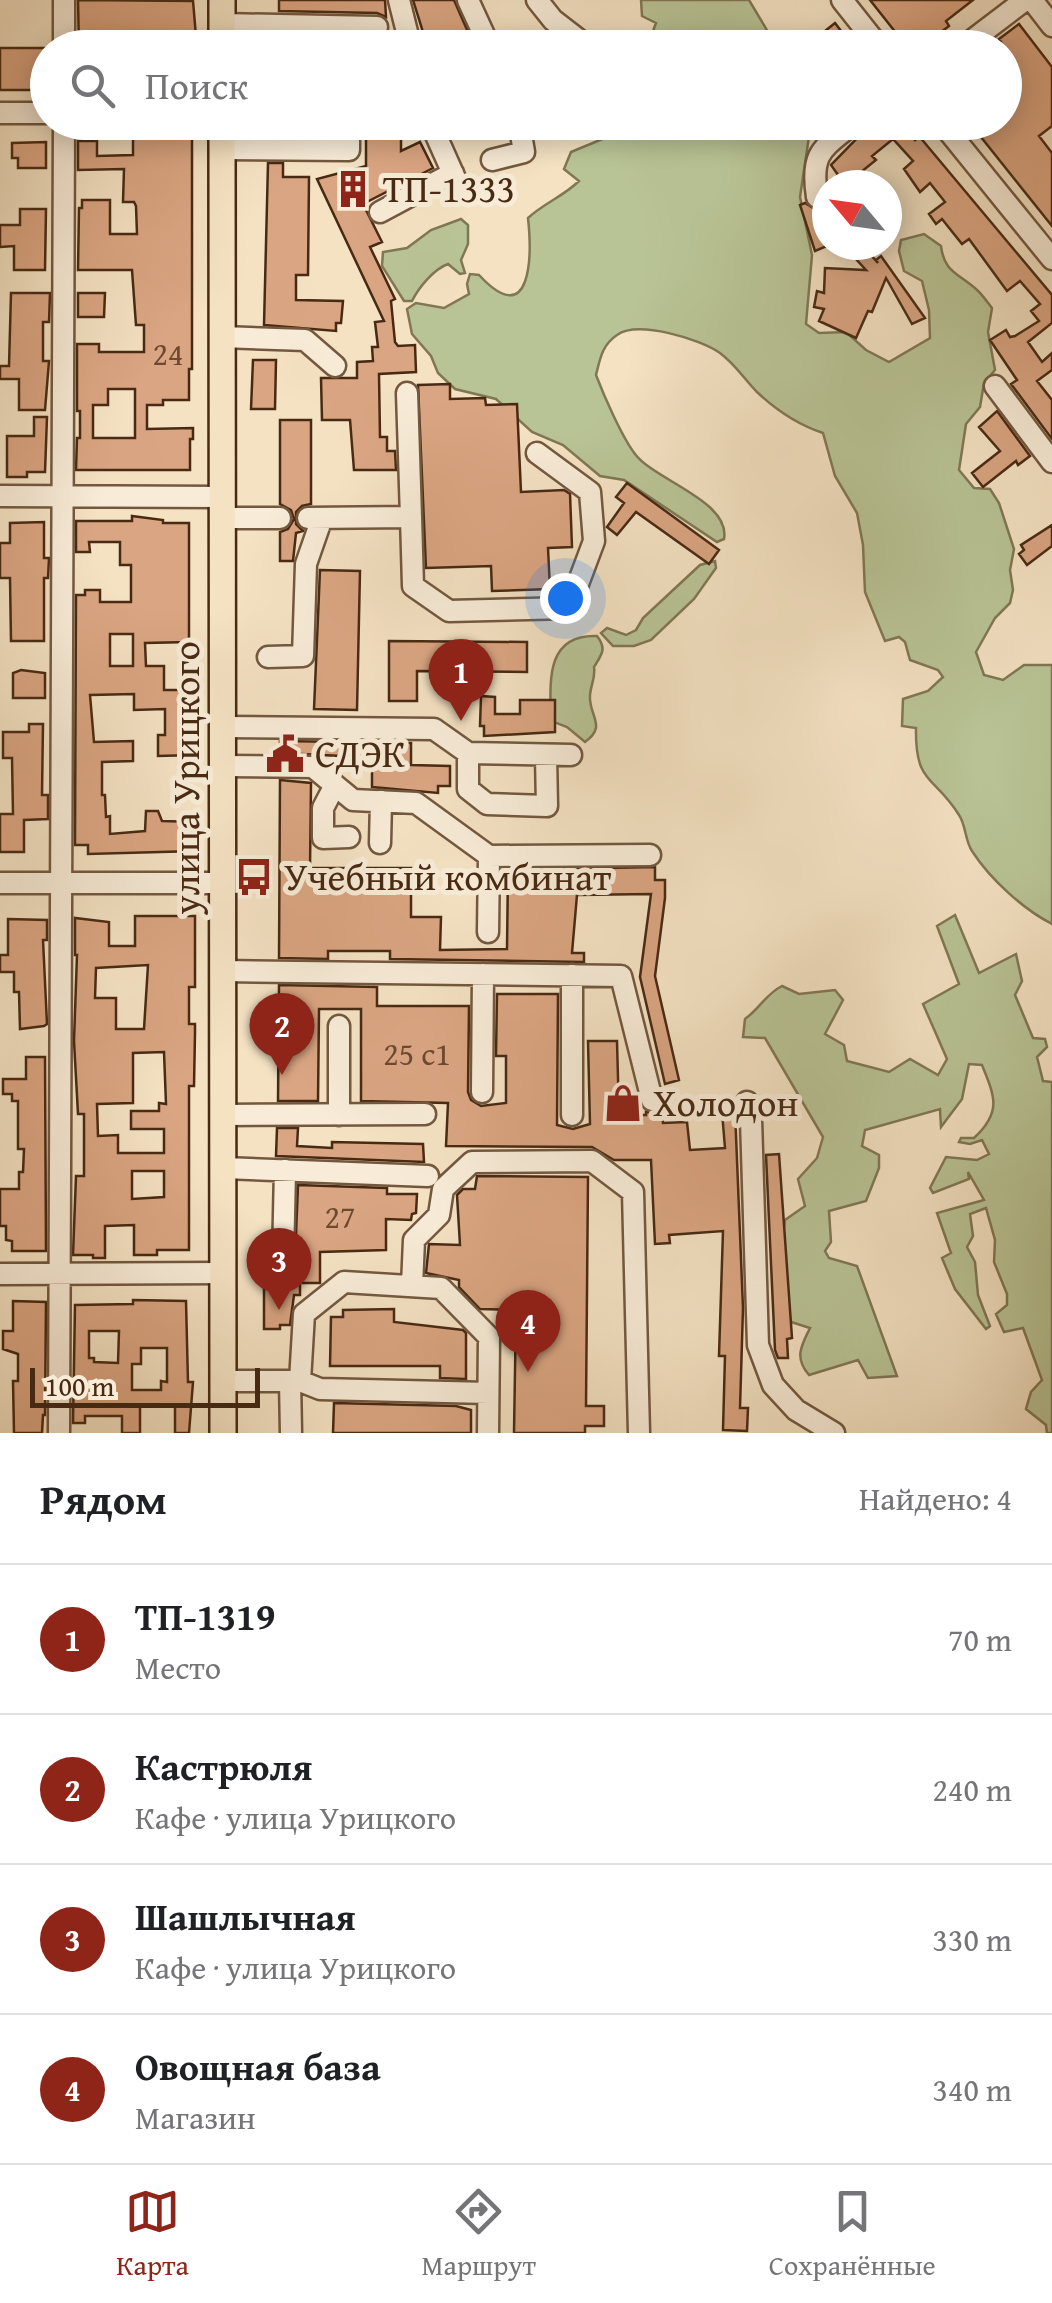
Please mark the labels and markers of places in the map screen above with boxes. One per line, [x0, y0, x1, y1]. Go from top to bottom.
place label: ТП-1333 [383, 160, 515, 216]
building icon: ТП-1333 [332, 168, 374, 210]
pin: 1 [428, 638, 494, 721]
place label: СДЭК [315, 725, 406, 781]
public building icon: СДЭК [264, 733, 306, 775]
place label: Учебный комбинат [284, 848, 612, 904]
bus stop icon: Учебный комбинат [233, 856, 275, 898]
pin: 2 [250, 992, 314, 1075]
place label: Холодон [653, 1074, 798, 1130]
shop icon: Холодон [602, 1082, 644, 1124]
pin: 3 [246, 1228, 312, 1310]
pin: 4 [496, 1290, 560, 1372]

